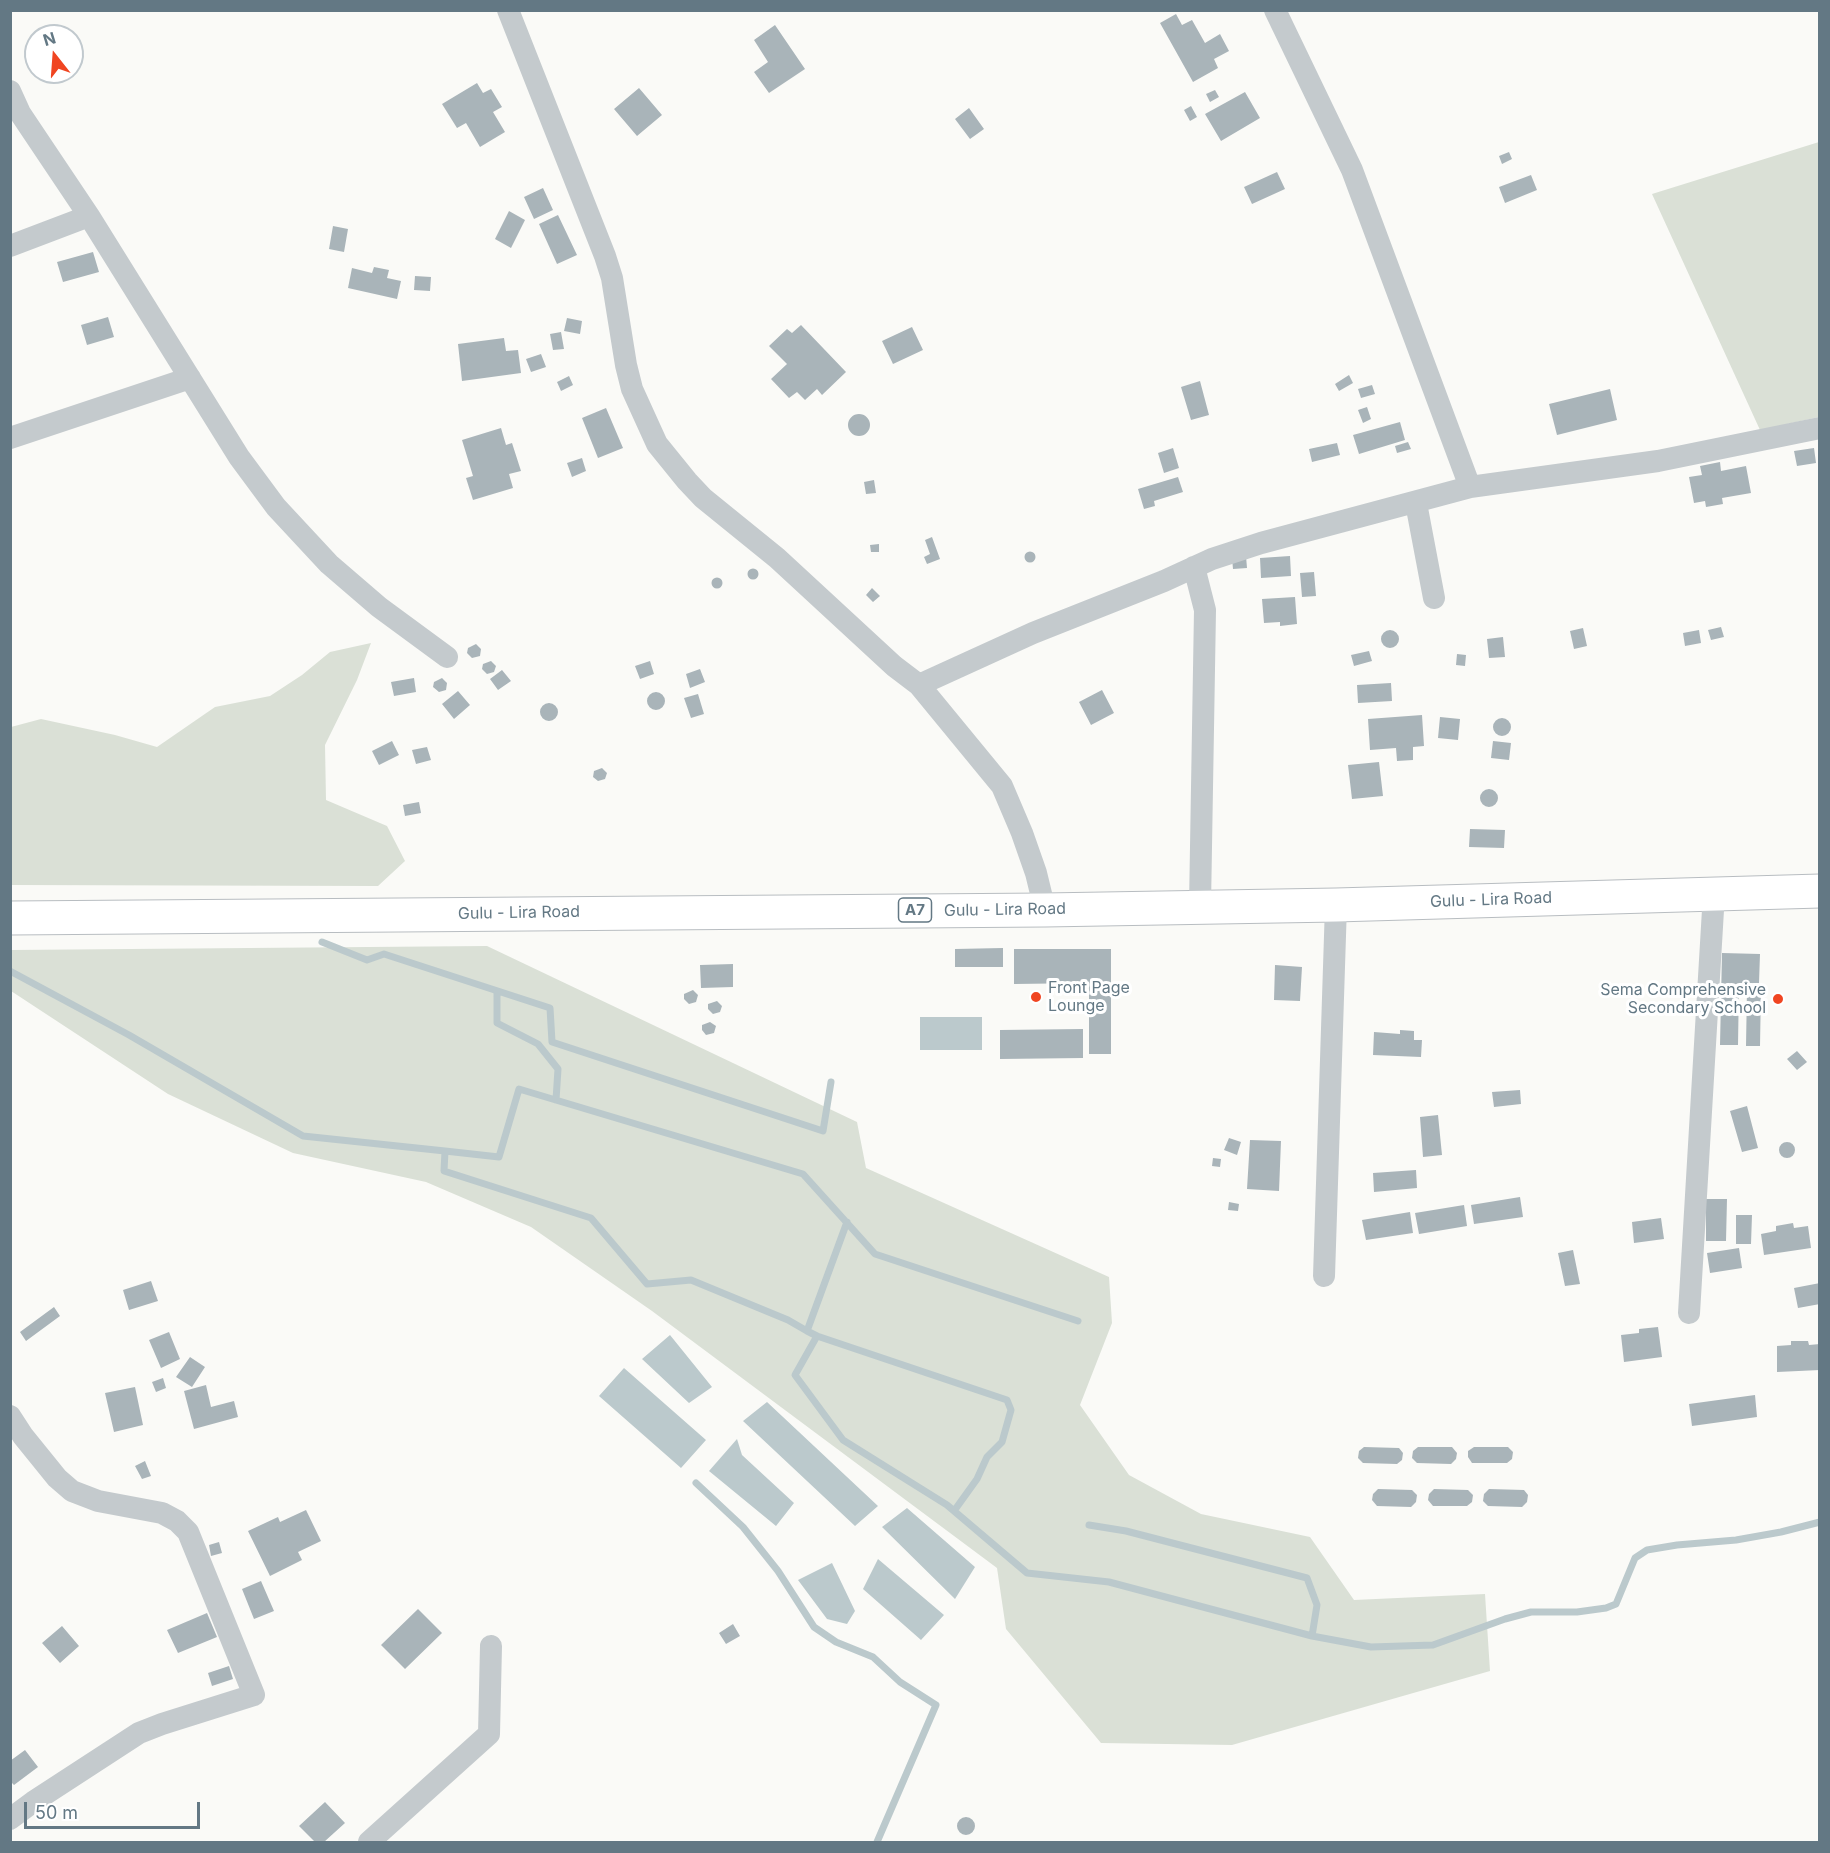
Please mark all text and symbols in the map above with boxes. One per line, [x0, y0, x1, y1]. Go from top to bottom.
north arrow [24, 24, 84, 84]
text: N [41, 27, 58, 50]
street label: Gulu - Lira Road [1430, 888, 1552, 912]
road number: A7 [898, 898, 932, 922]
street label: Gulu - Lira Road [944, 899, 1066, 921]
street label: Gulu - Lira Road [458, 902, 580, 924]
place label: Front Page Lounge [1048, 978, 1130, 1016]
place label: Sema Comprehensive Secondary School [1600, 980, 1766, 1018]
marker: Front Page Lounge [1029, 990, 1043, 1004]
marker: Sema Comprehensive Secondary School [1771, 992, 1785, 1006]
scale bar [27, 1790, 202, 1828]
text: 50 m [35, 1802, 78, 1823]

